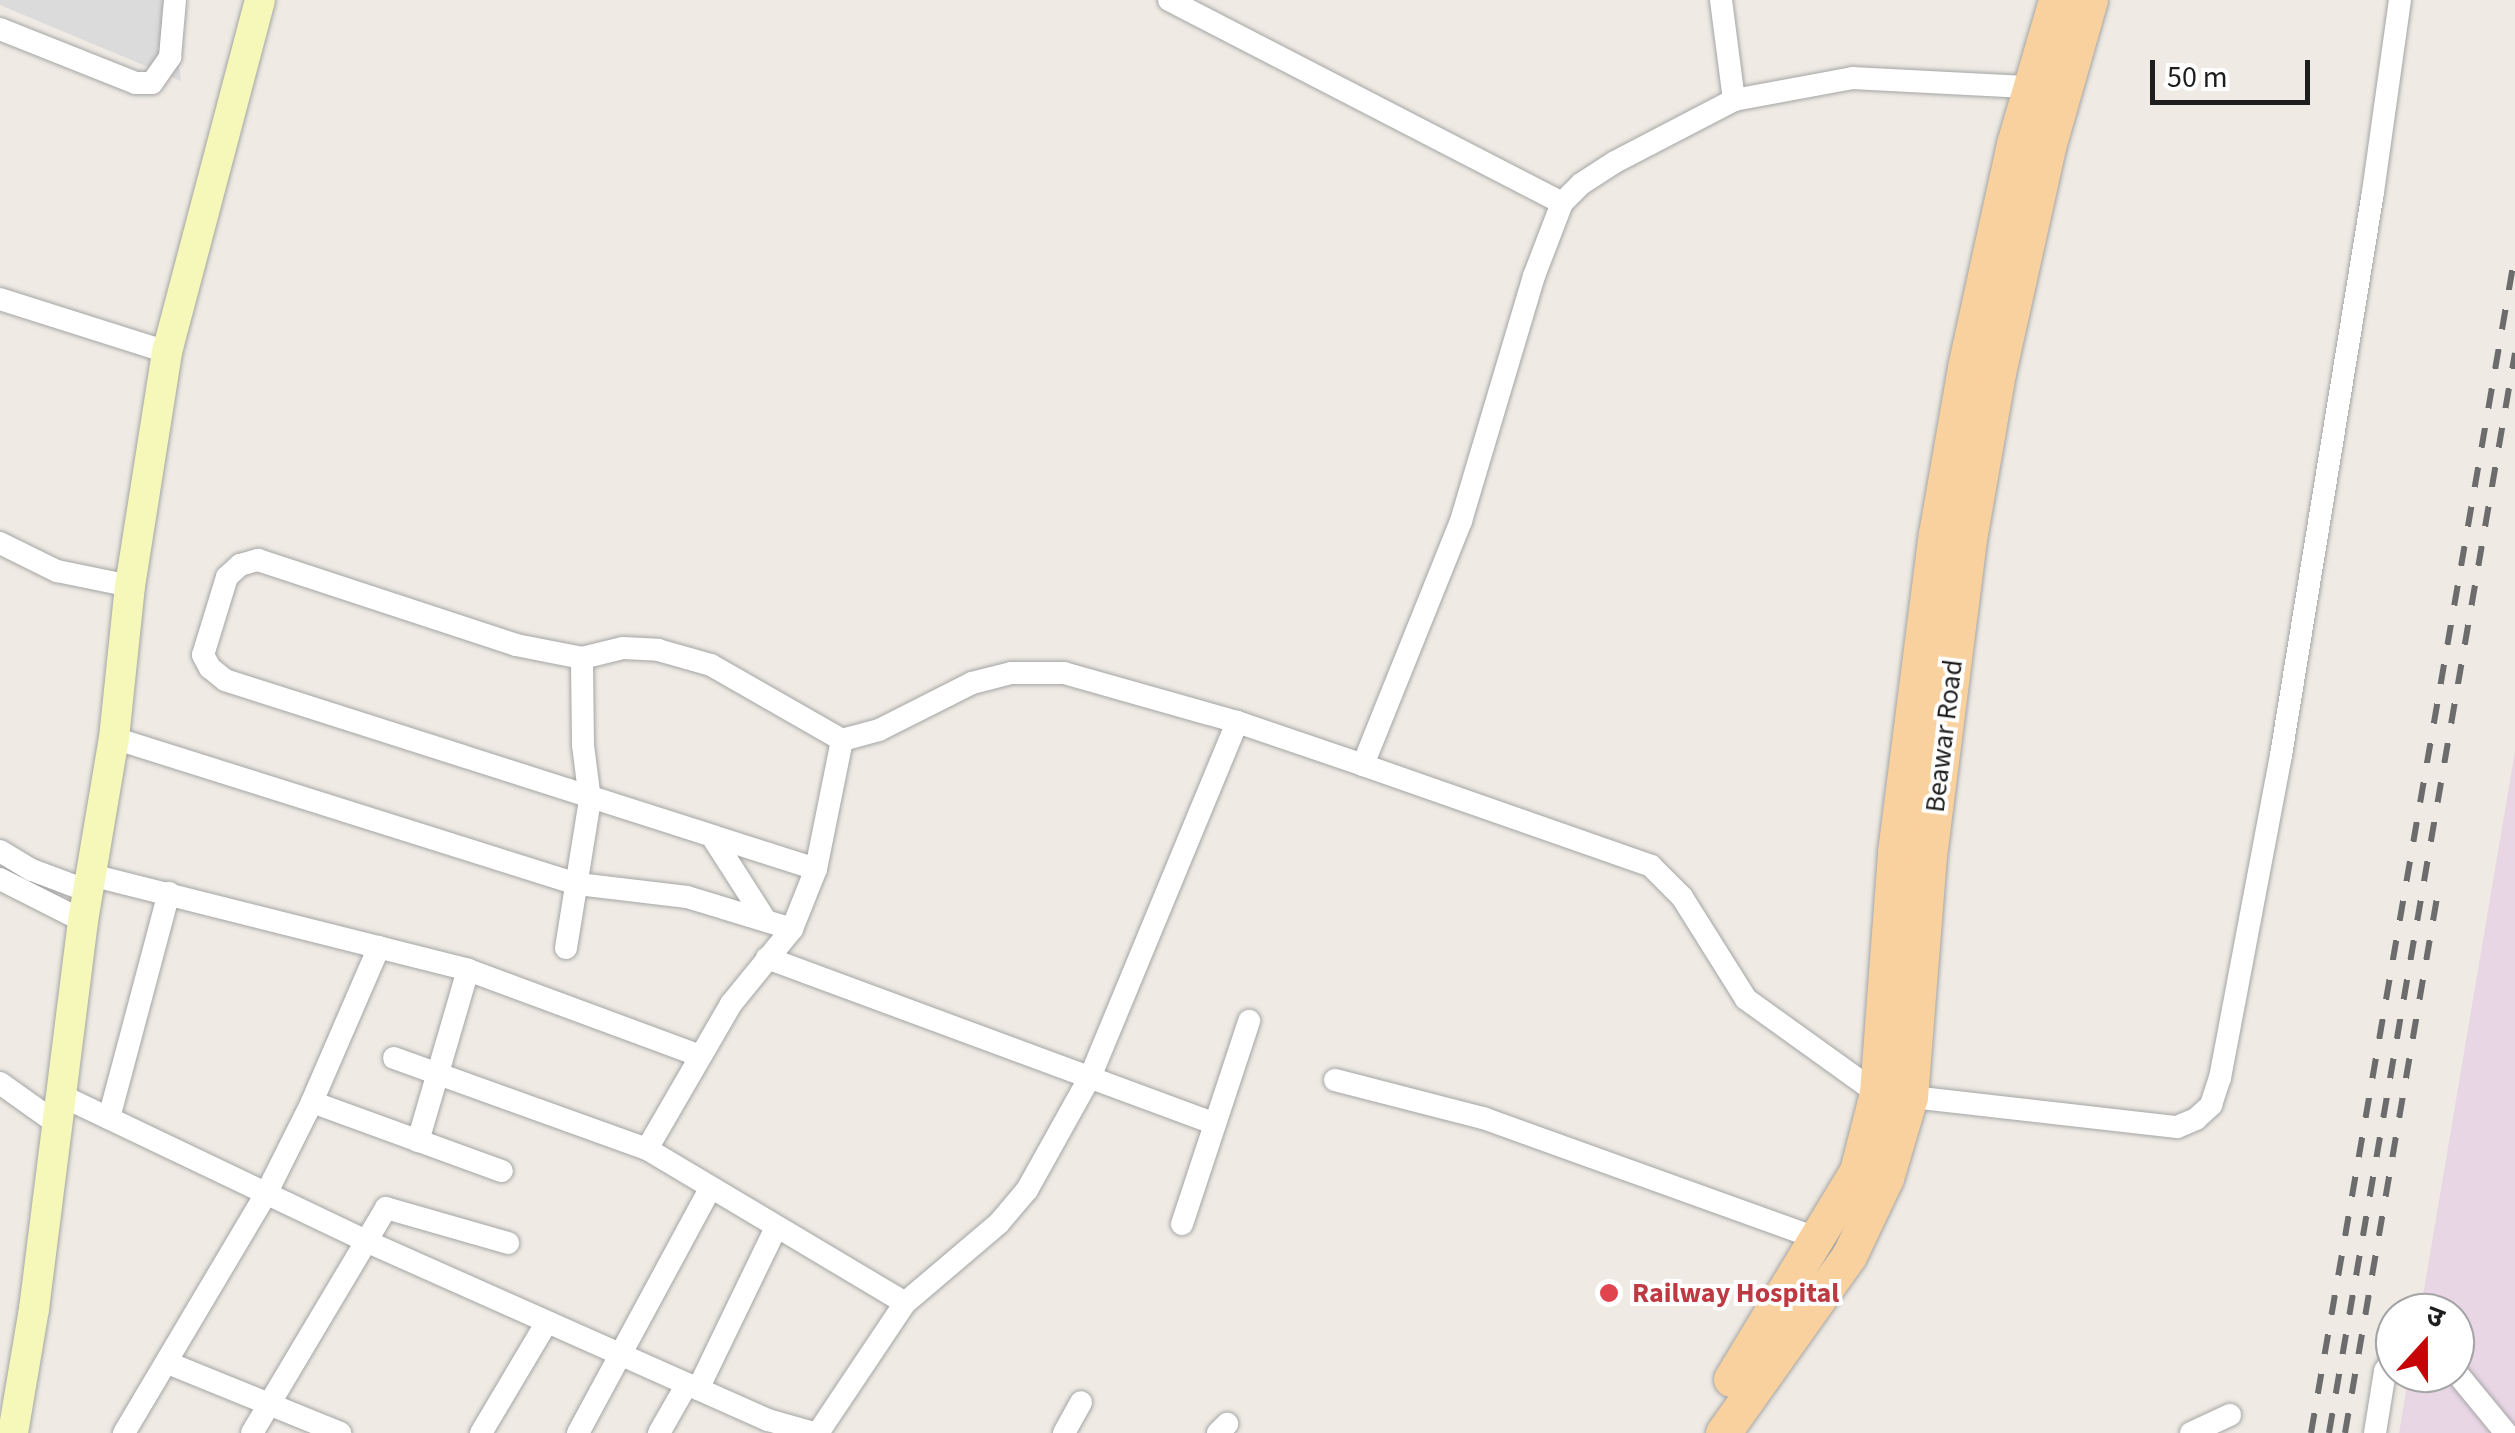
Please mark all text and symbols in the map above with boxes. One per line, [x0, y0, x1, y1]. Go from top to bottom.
scale bar [2155, 40, 2315, 102]
text: 50 m [2167, 56, 2228, 99]
street label: Beawar Road [1918, 658, 1970, 814]
place label: Railway Hospital [1632, 1276, 1839, 1310]
marker: Railway Hospital [1596, 1280, 1622, 1306]
north arrow [2375, 1293, 2475, 1393]
text: उ [2420, 1295, 2450, 1338]

